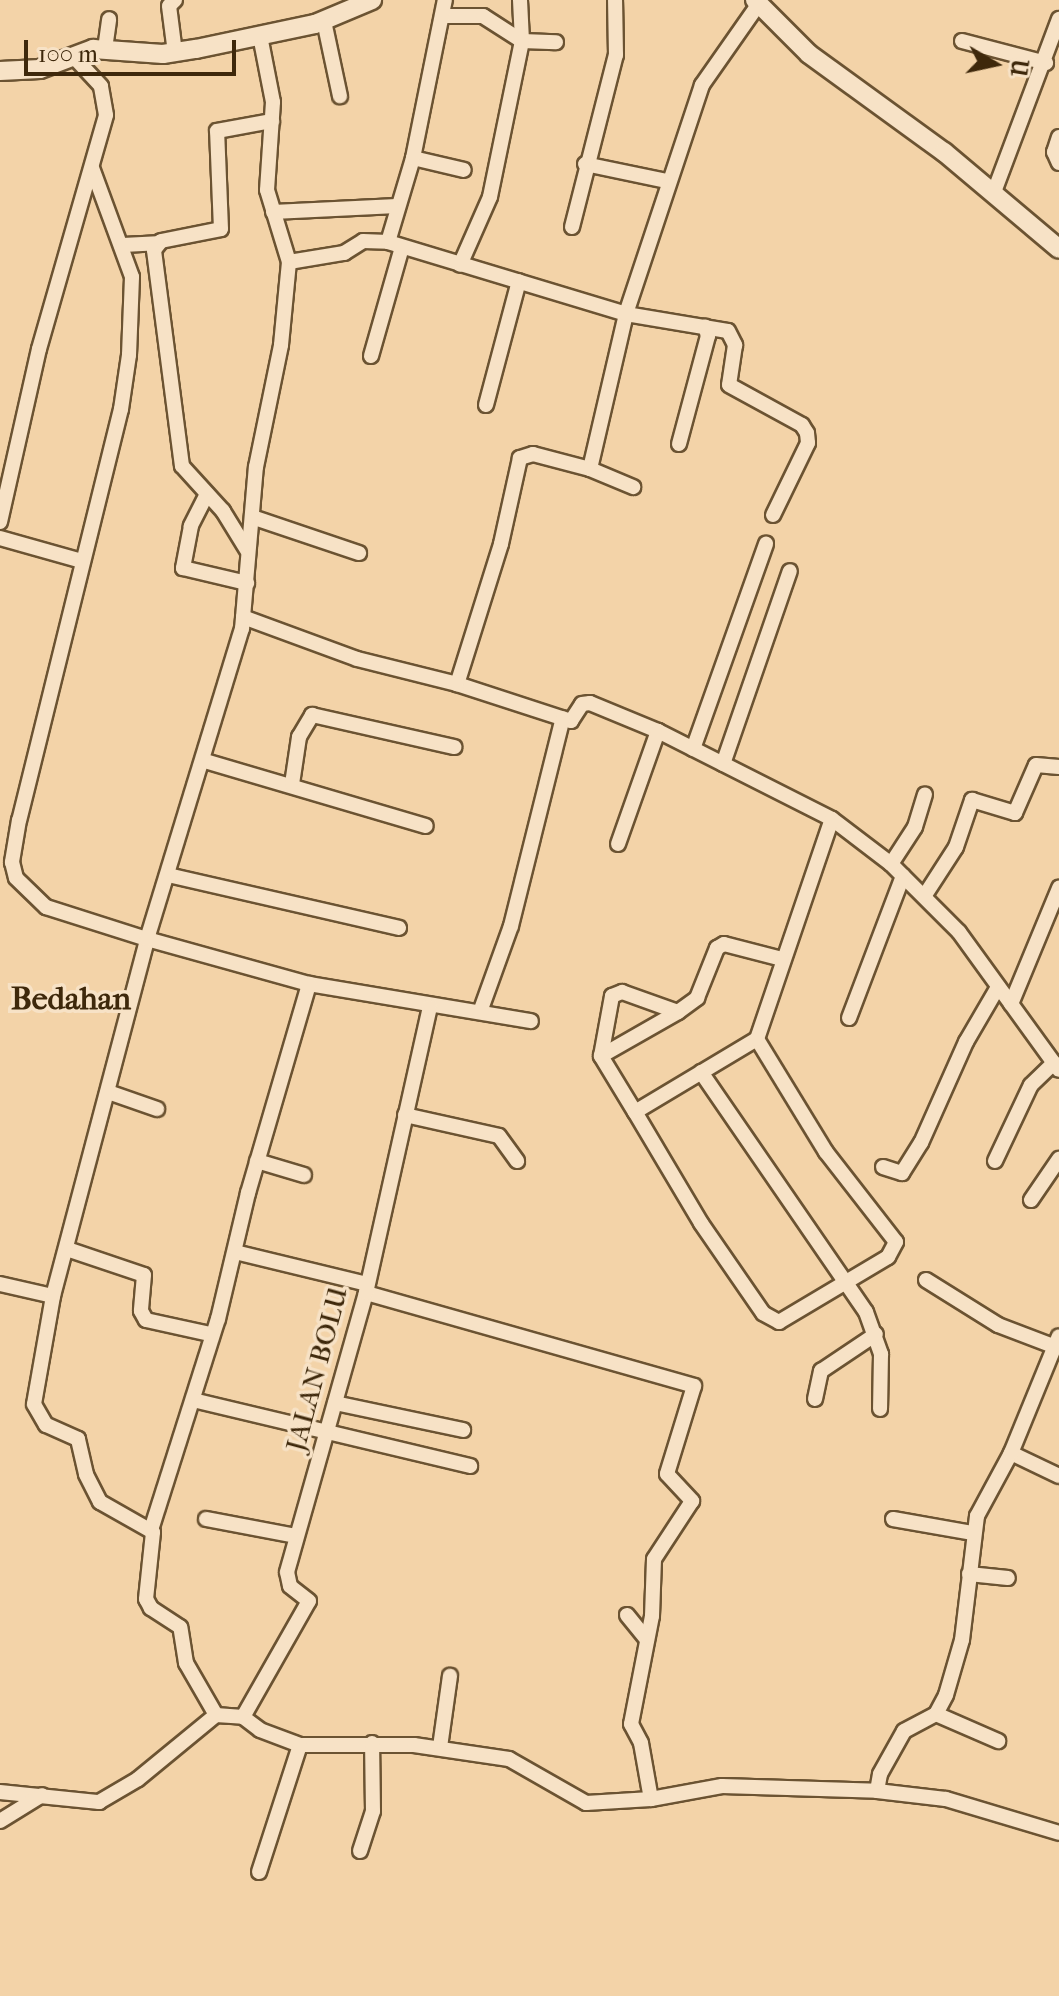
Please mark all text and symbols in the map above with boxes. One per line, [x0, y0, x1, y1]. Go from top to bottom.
scale bar [28, 24, 240, 74]
north arrow [955, 24, 1035, 104]
text: 100 m [38, 40, 98, 68]
text: U [1005, 57, 1033, 78]
district label: Bedahan [11, 980, 131, 1018]
street label: JALAN BOLU [279, 1283, 355, 1455]

